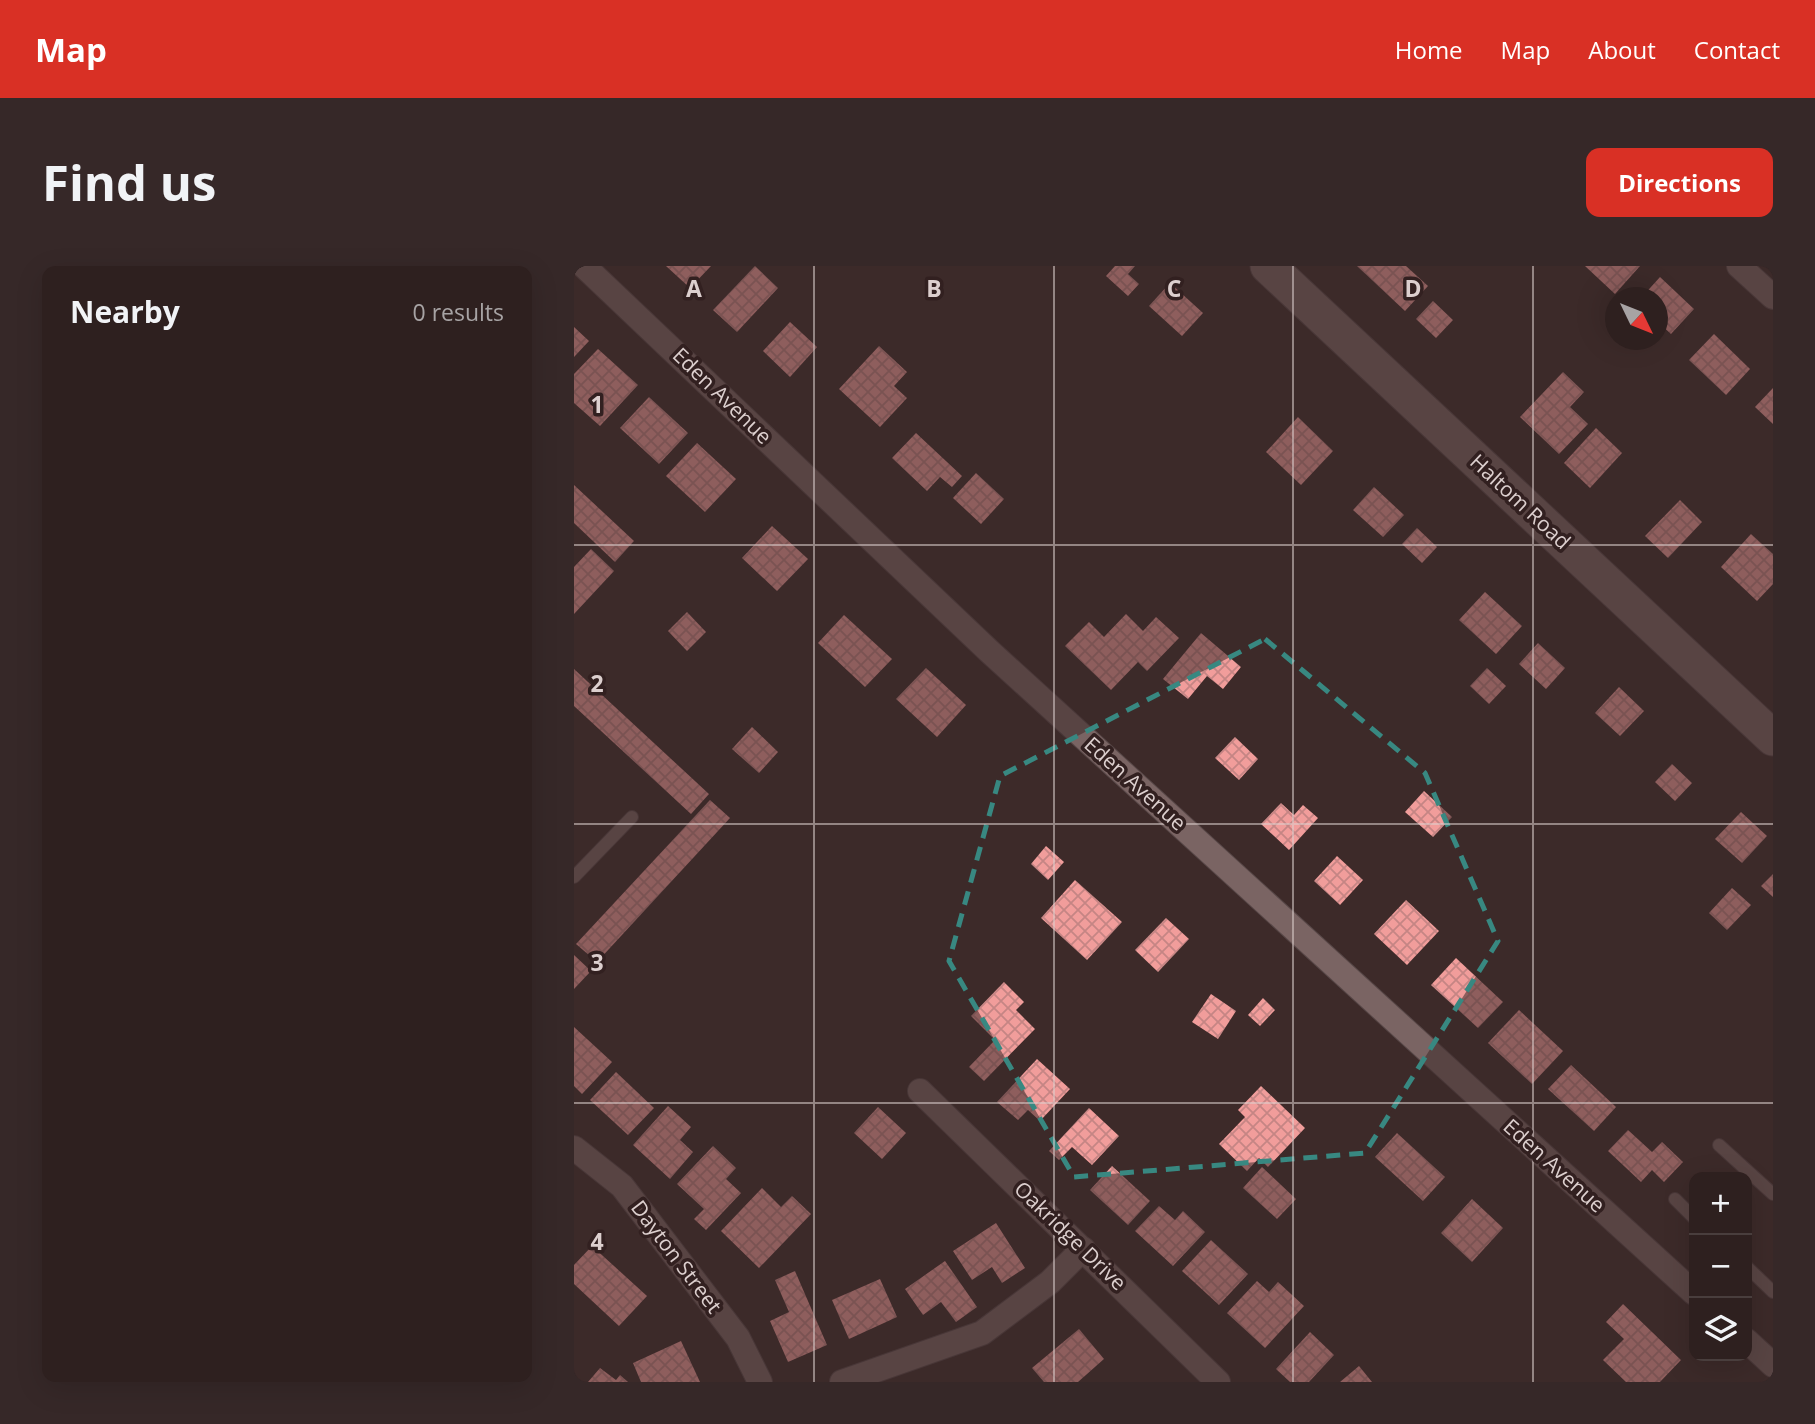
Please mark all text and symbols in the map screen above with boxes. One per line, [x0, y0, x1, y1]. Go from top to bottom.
text: Map [35, 27, 107, 72]
text: Home [1395, 33, 1463, 66]
text: Map [1501, 33, 1550, 66]
text: About [1588, 33, 1656, 66]
text: Contact [1694, 33, 1780, 66]
button: Directions [1586, 148, 1773, 217]
text: Find us [42, 149, 216, 215]
text: A [686, 272, 702, 304]
text: B [926, 272, 942, 304]
text: C [1167, 272, 1181, 304]
text: D [1404, 272, 1422, 304]
north arrow [1605, 287, 1668, 350]
text: Nearby [70, 291, 180, 332]
text: 0 results [413, 296, 504, 328]
street label: Eden Avenue [667, 341, 778, 450]
text: 1 [590, 388, 604, 420]
street label: Haltom Road [1464, 448, 1577, 555]
text: 2 [590, 667, 604, 699]
street label: Eden Avenue [1079, 730, 1193, 836]
text: 3 [590, 946, 604, 978]
street label: Eden Avenue [1498, 1112, 1612, 1218]
map controls [1689, 1172, 1752, 1361]
button: + [1689, 1172, 1752, 1235]
street label: Oakridge Drive [1009, 1175, 1133, 1296]
street label: Dayton Street [625, 1194, 728, 1319]
text: 4 [590, 1225, 604, 1257]
button: − [1689, 1235, 1752, 1298]
button: layers [1689, 1298, 1752, 1361]

